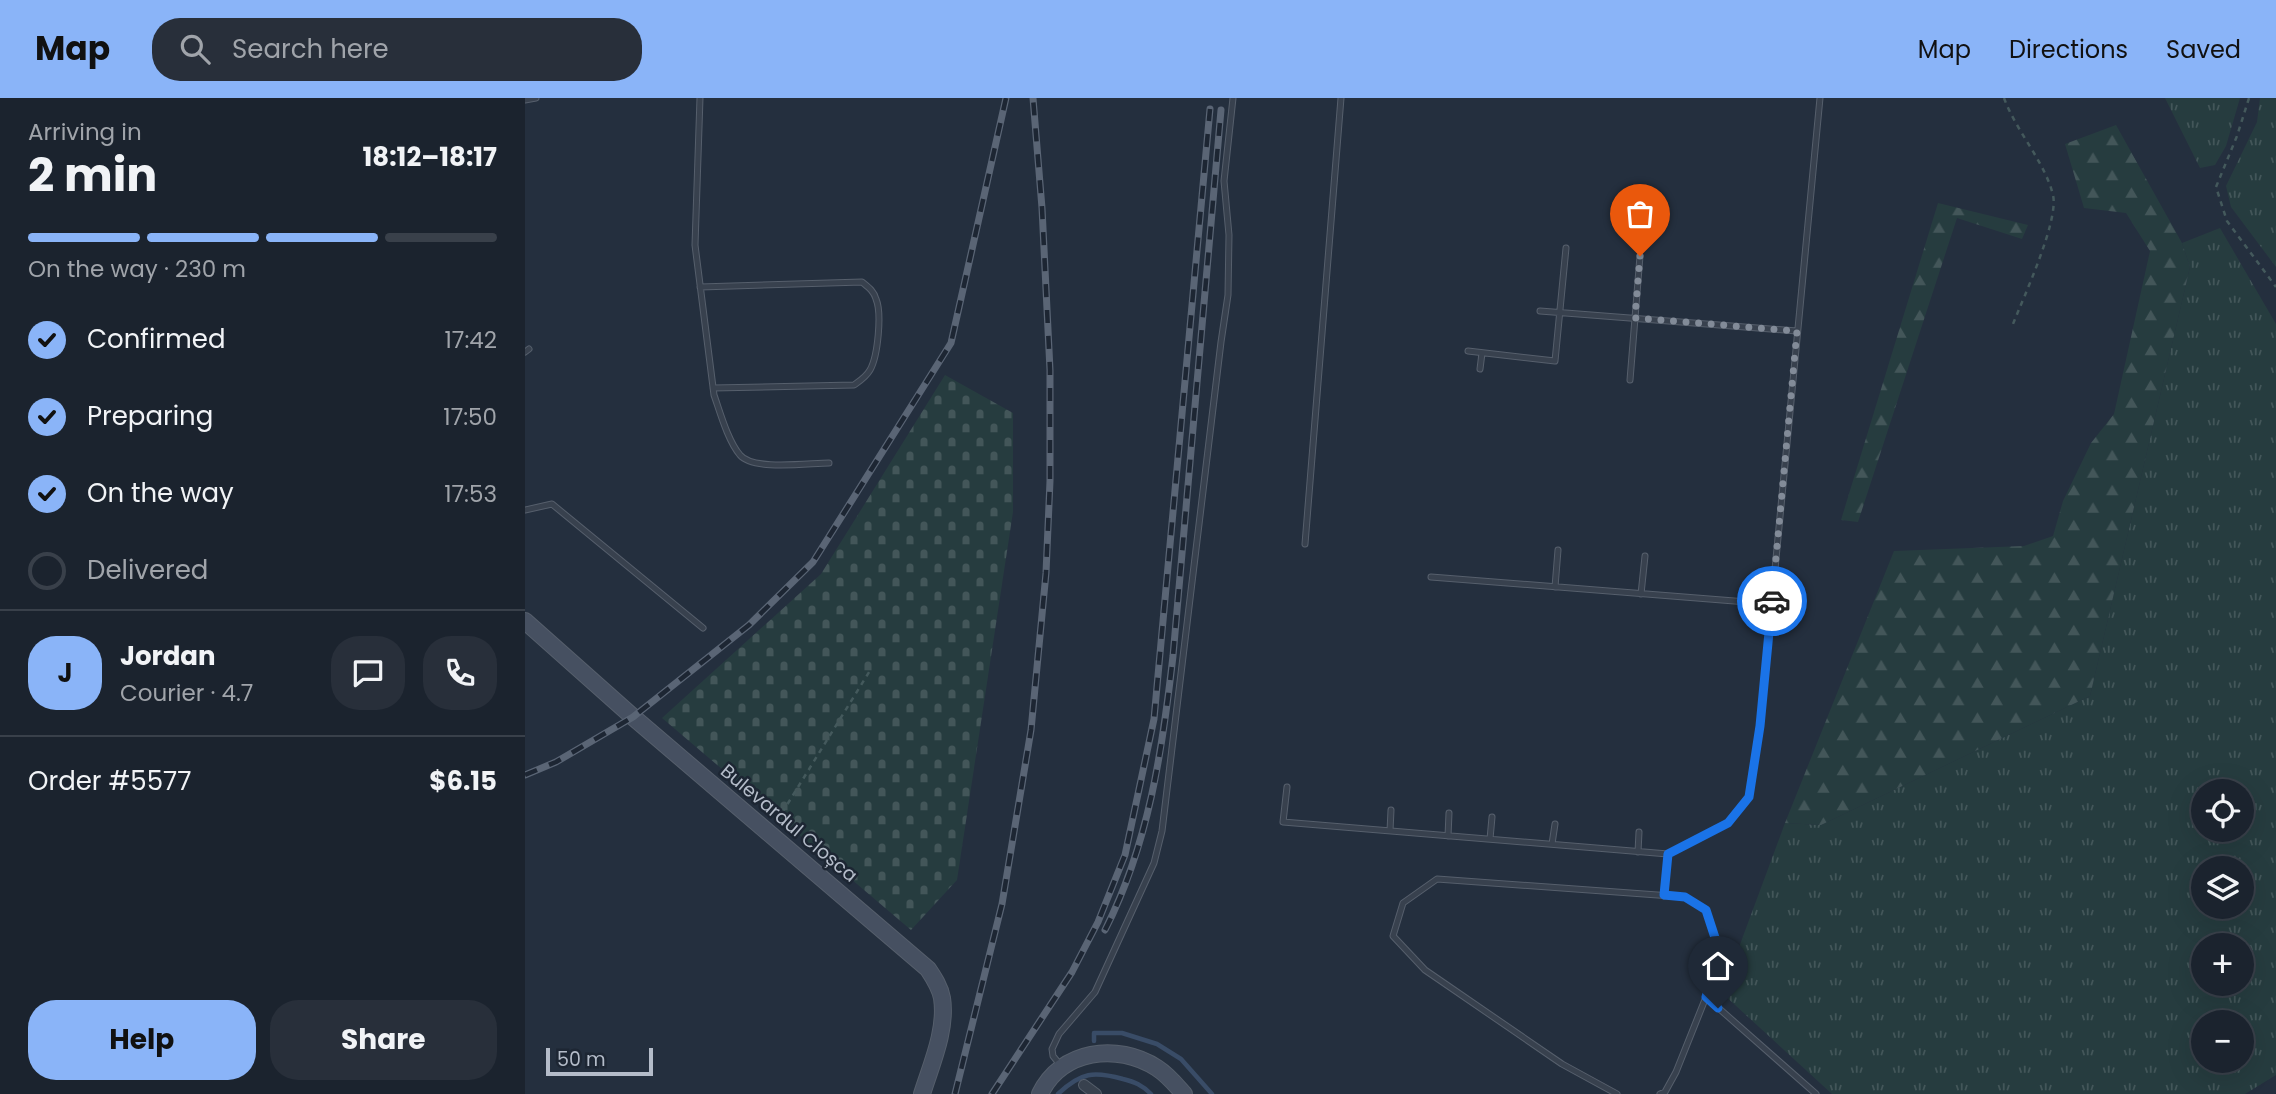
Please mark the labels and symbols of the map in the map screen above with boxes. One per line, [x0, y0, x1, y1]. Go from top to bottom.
pin [1610, 184, 1670, 256]
courier [1737, 566, 1807, 636]
street label: Bulevardul Cloșca [715, 758, 863, 888]
pin [1688, 936, 1748, 1008]
scale bar [546, 1045, 653, 1077]

